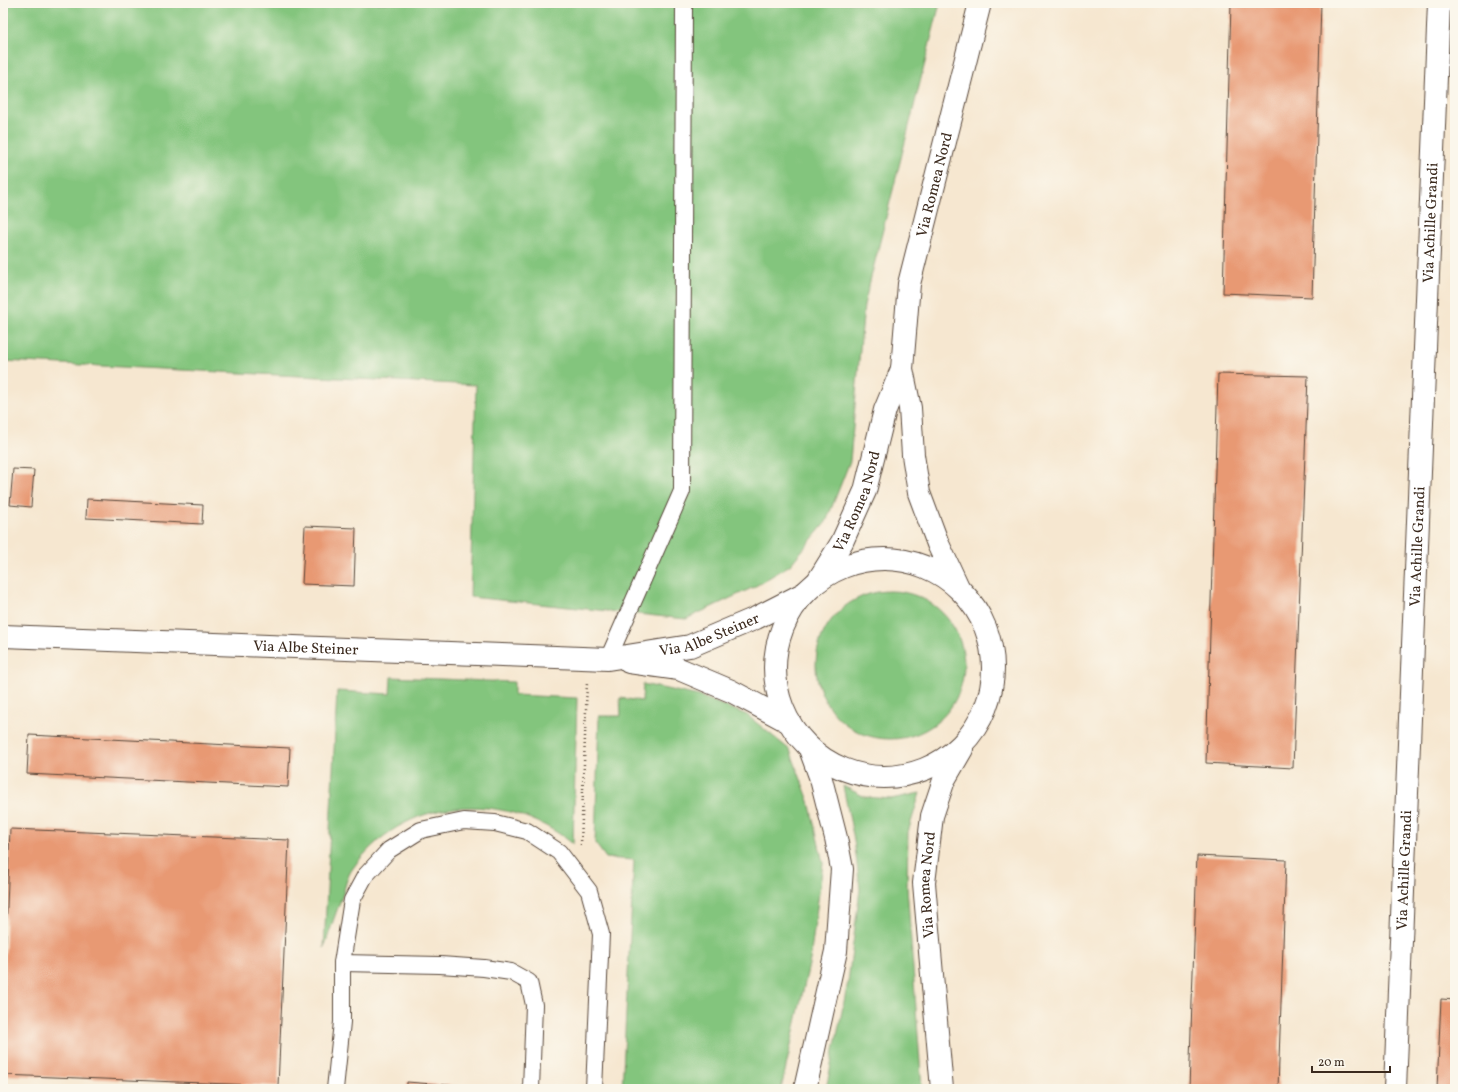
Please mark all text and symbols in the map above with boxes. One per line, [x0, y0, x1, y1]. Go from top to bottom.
street label: Via Romea Nord [912, 130, 959, 240]
street label: Via Achille Grandi [1419, 162, 1445, 283]
street label: Via Romea Nord [829, 449, 887, 557]
street label: Via Achille Grandi [1406, 486, 1431, 607]
street label: Via Albe Steiner [658, 609, 763, 663]
street label: Via Albe Steiner [253, 637, 359, 662]
street label: Via Achille Grandi [1392, 810, 1418, 931]
street label: Via Romea Nord [915, 830, 942, 939]
scale bar [1312, 1048, 1390, 1074]
text: 20 m [1318, 1055, 1345, 1071]

